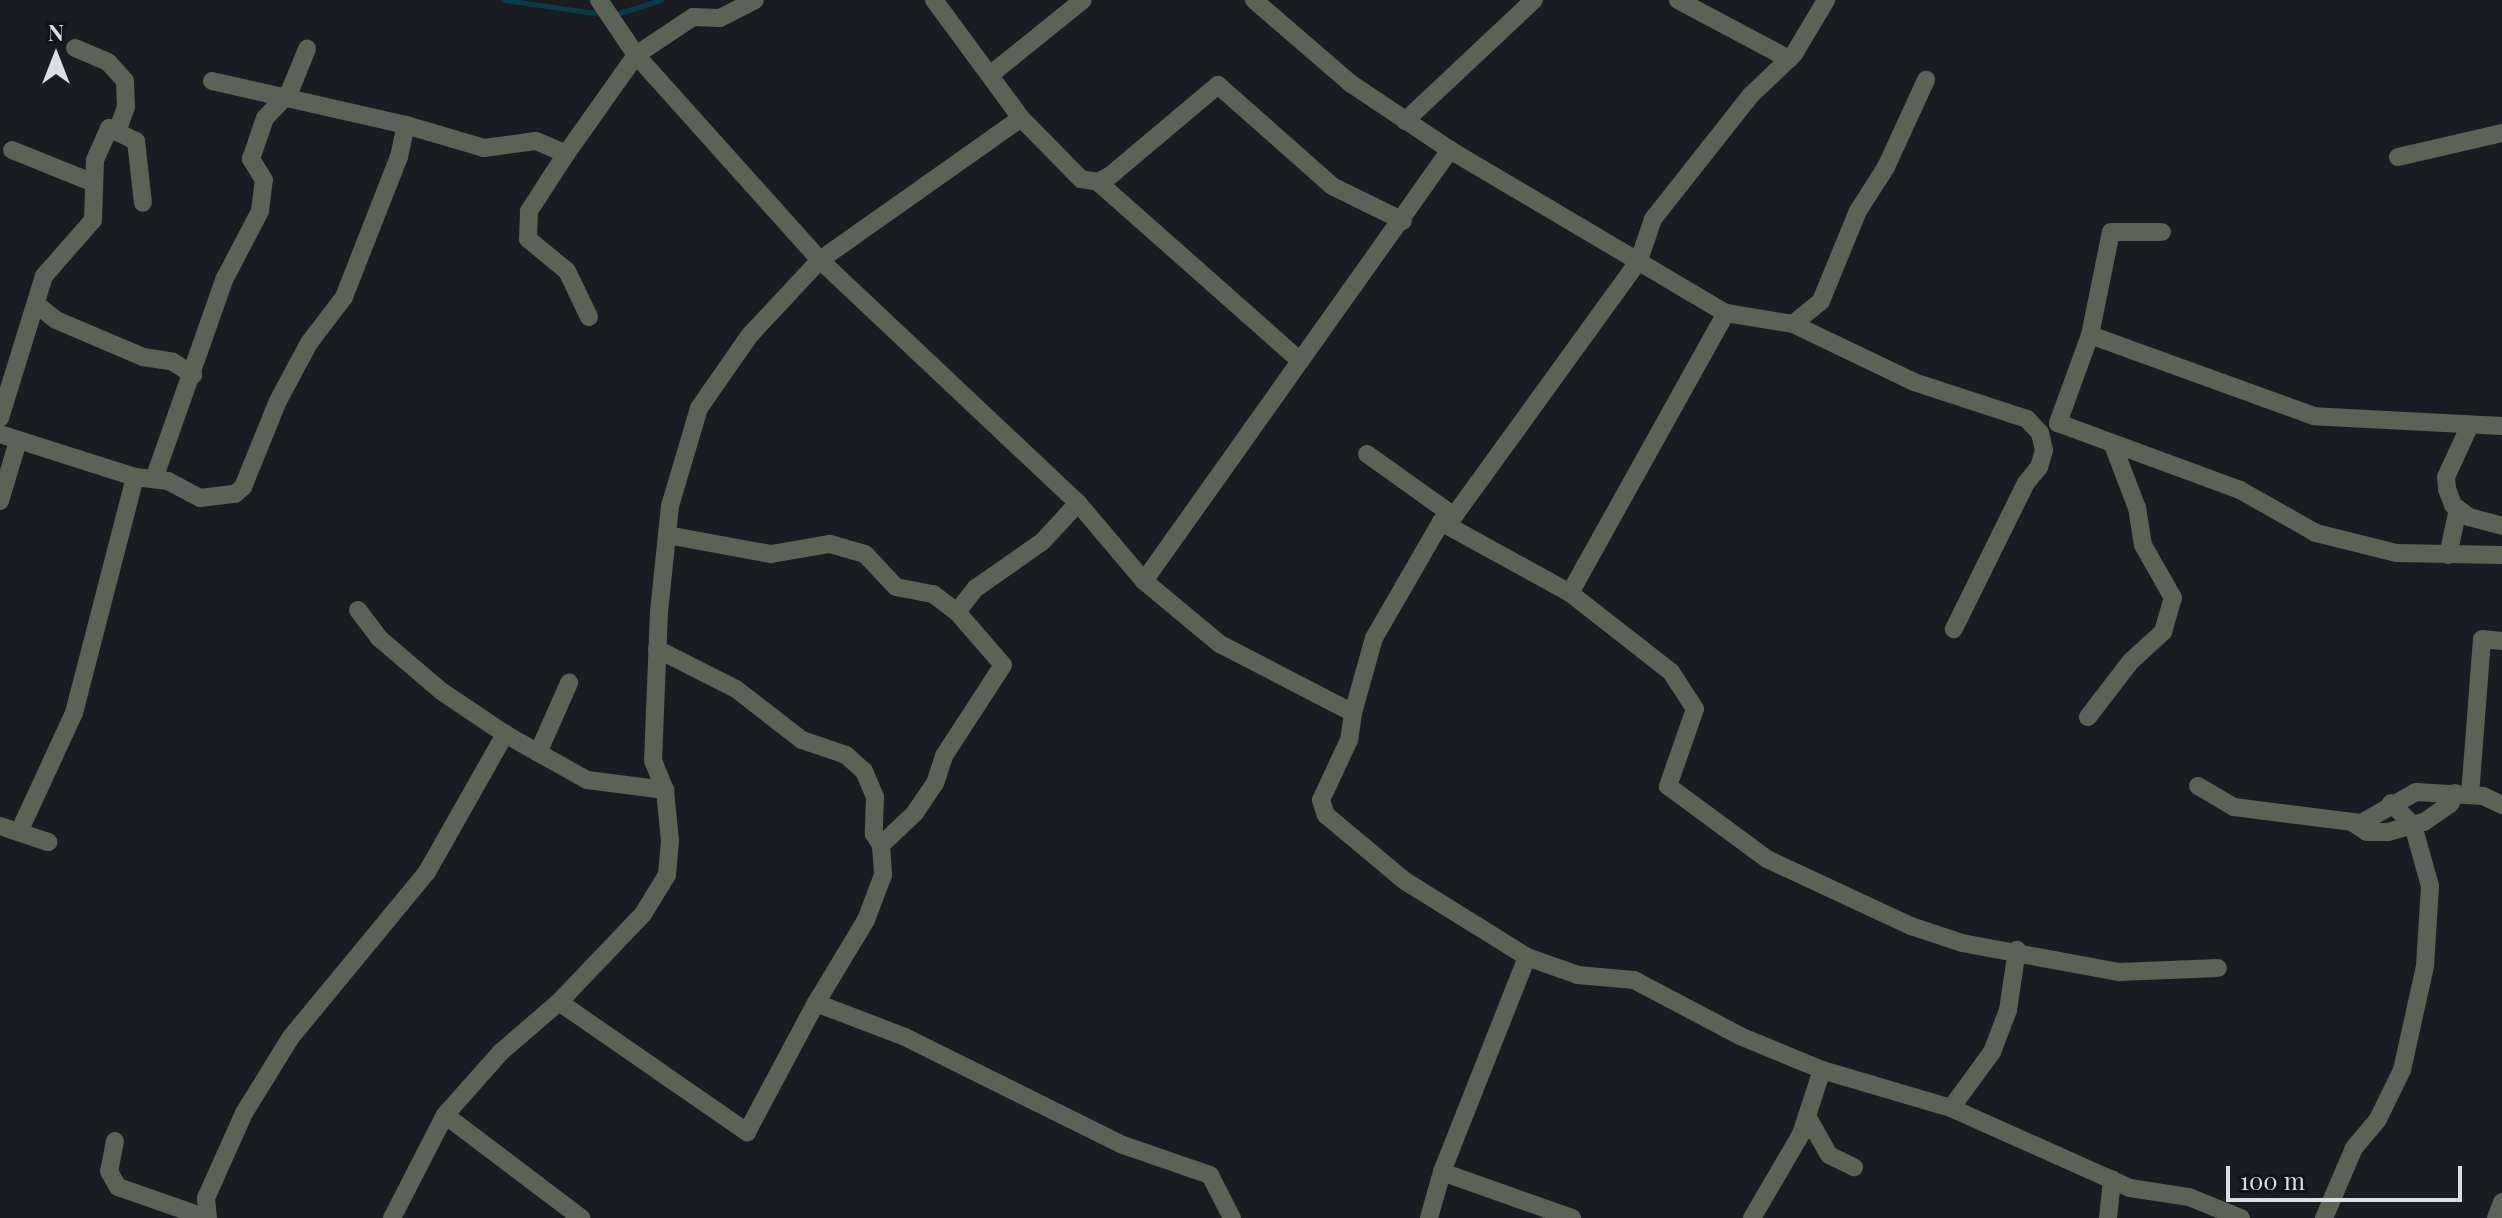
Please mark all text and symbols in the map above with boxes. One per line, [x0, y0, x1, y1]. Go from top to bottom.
north arrow [16, 16, 96, 96]
text: N [48, 17, 64, 47]
scale bar [2230, 1150, 2466, 1200]
text: 100 m [2240, 1164, 2305, 1196]

